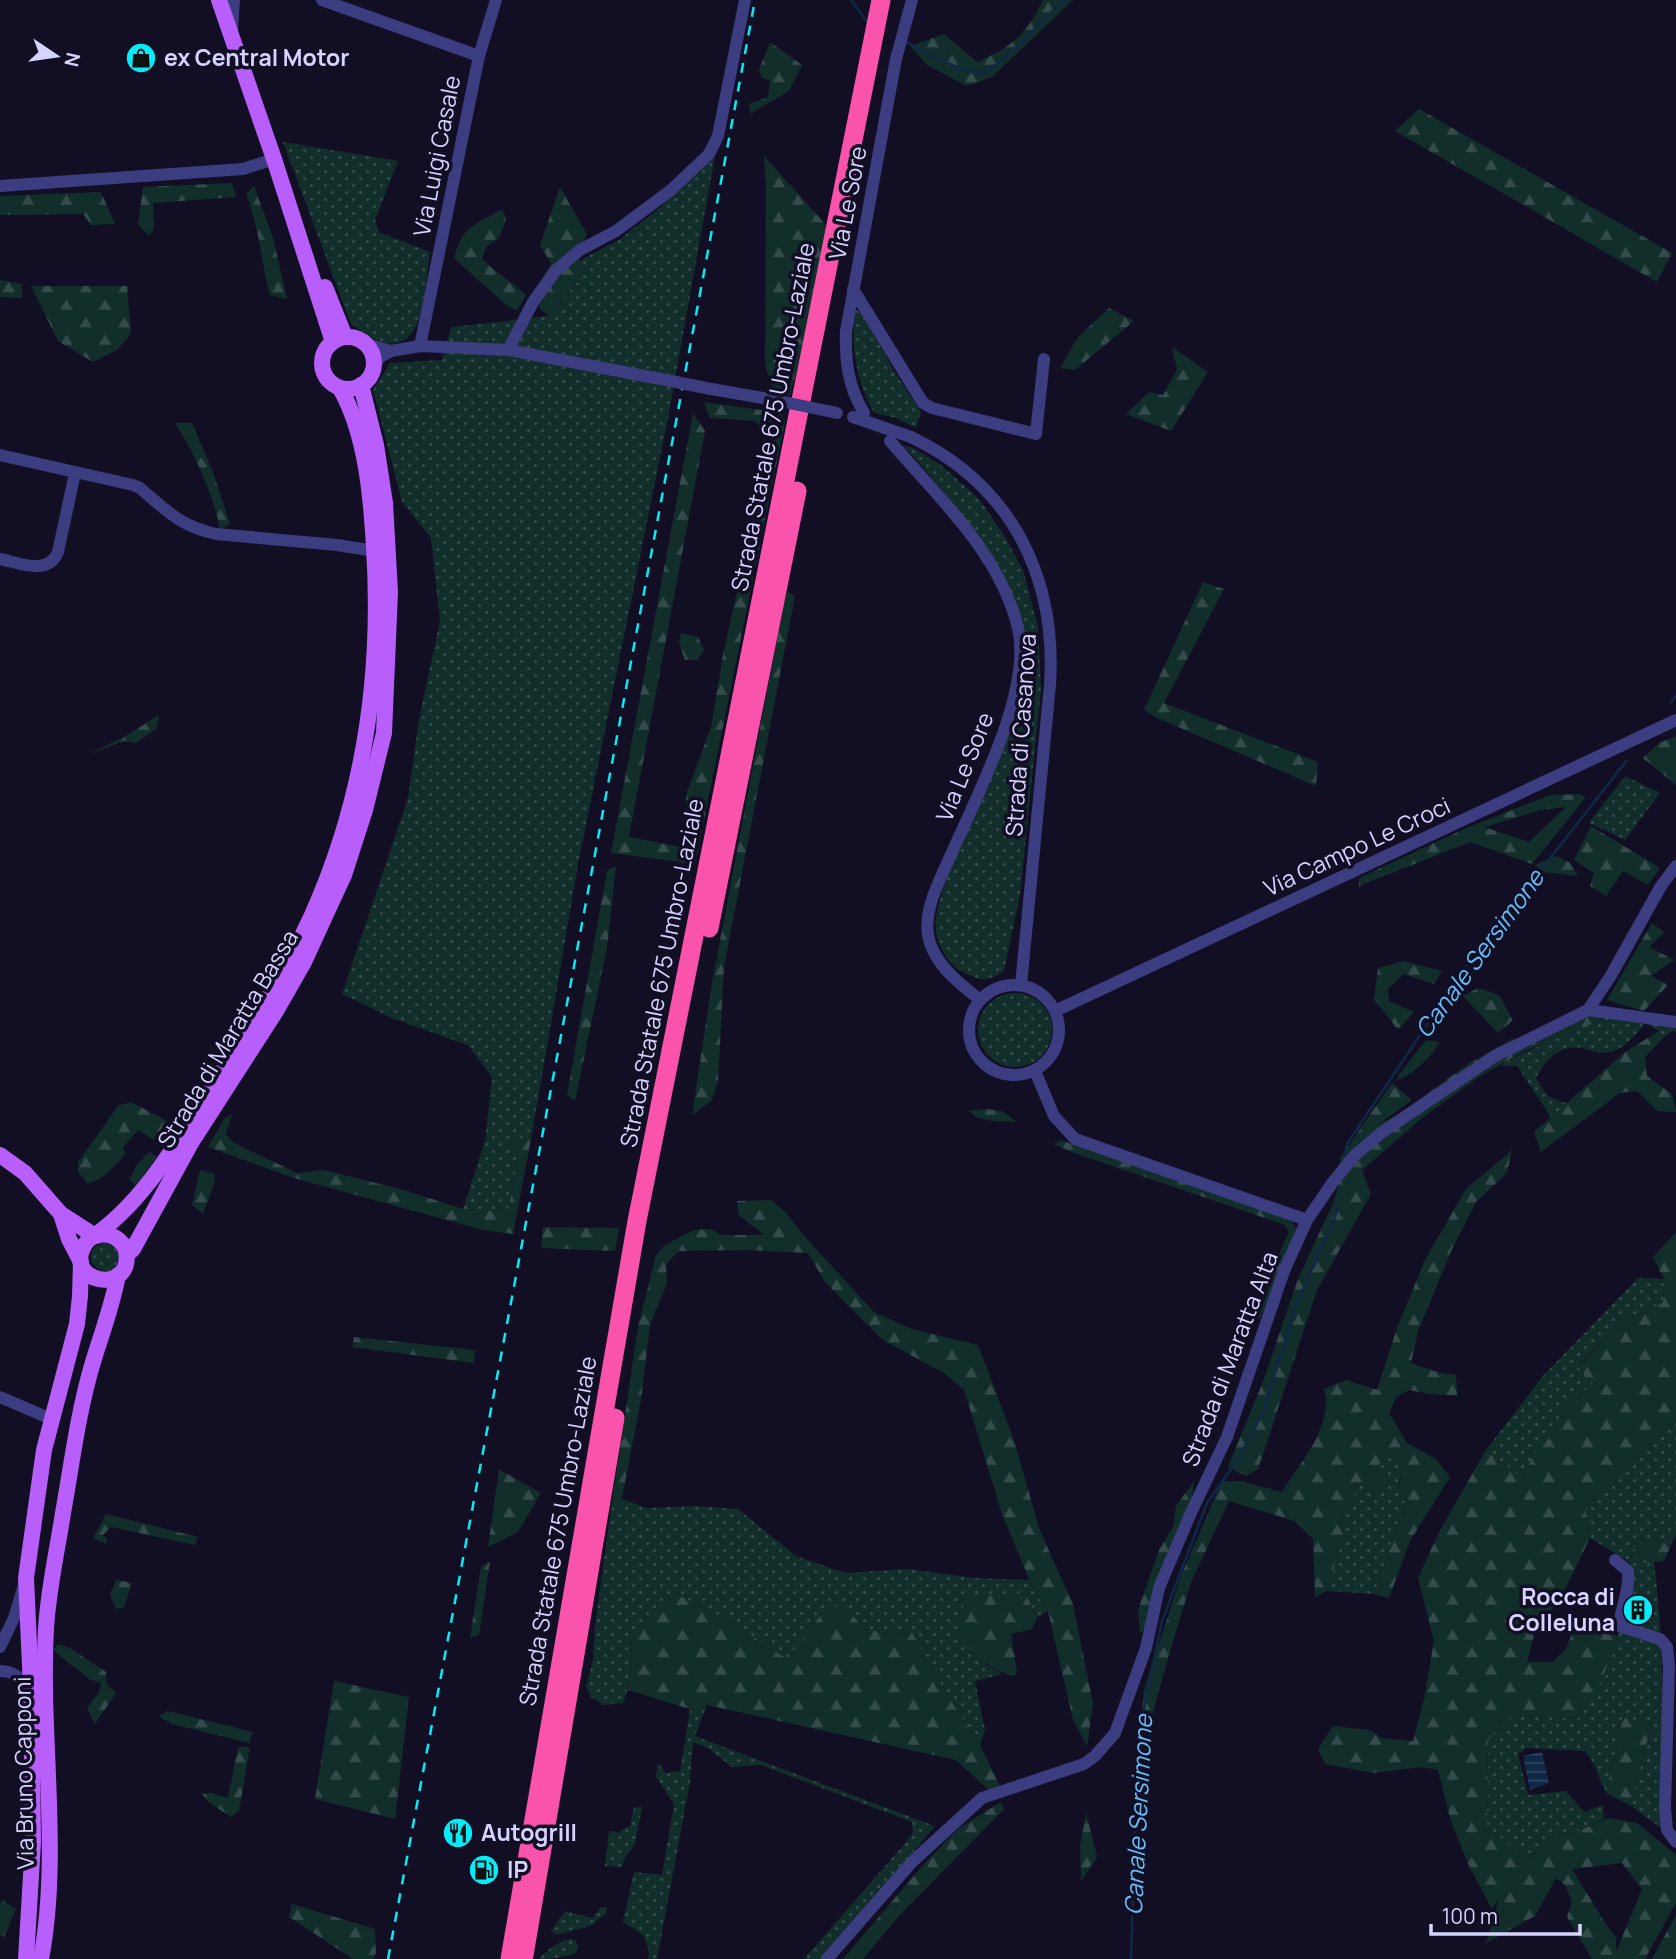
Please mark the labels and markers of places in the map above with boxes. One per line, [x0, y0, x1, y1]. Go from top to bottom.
shop icon: ex Central Motor [124, 41, 158, 75]
place label: ex Central Motor [164, 41, 349, 73]
place label: Rocca di Colleluna [1509, 1580, 1615, 1638]
building icon: Rocca di Colleluna [1621, 1593, 1655, 1627]
restaurant icon: Autogrill [441, 1816, 475, 1850]
place label: Autogrill [481, 1816, 577, 1848]
fuel station icon: IP [467, 1853, 501, 1887]
place label: IP [507, 1853, 528, 1885]

